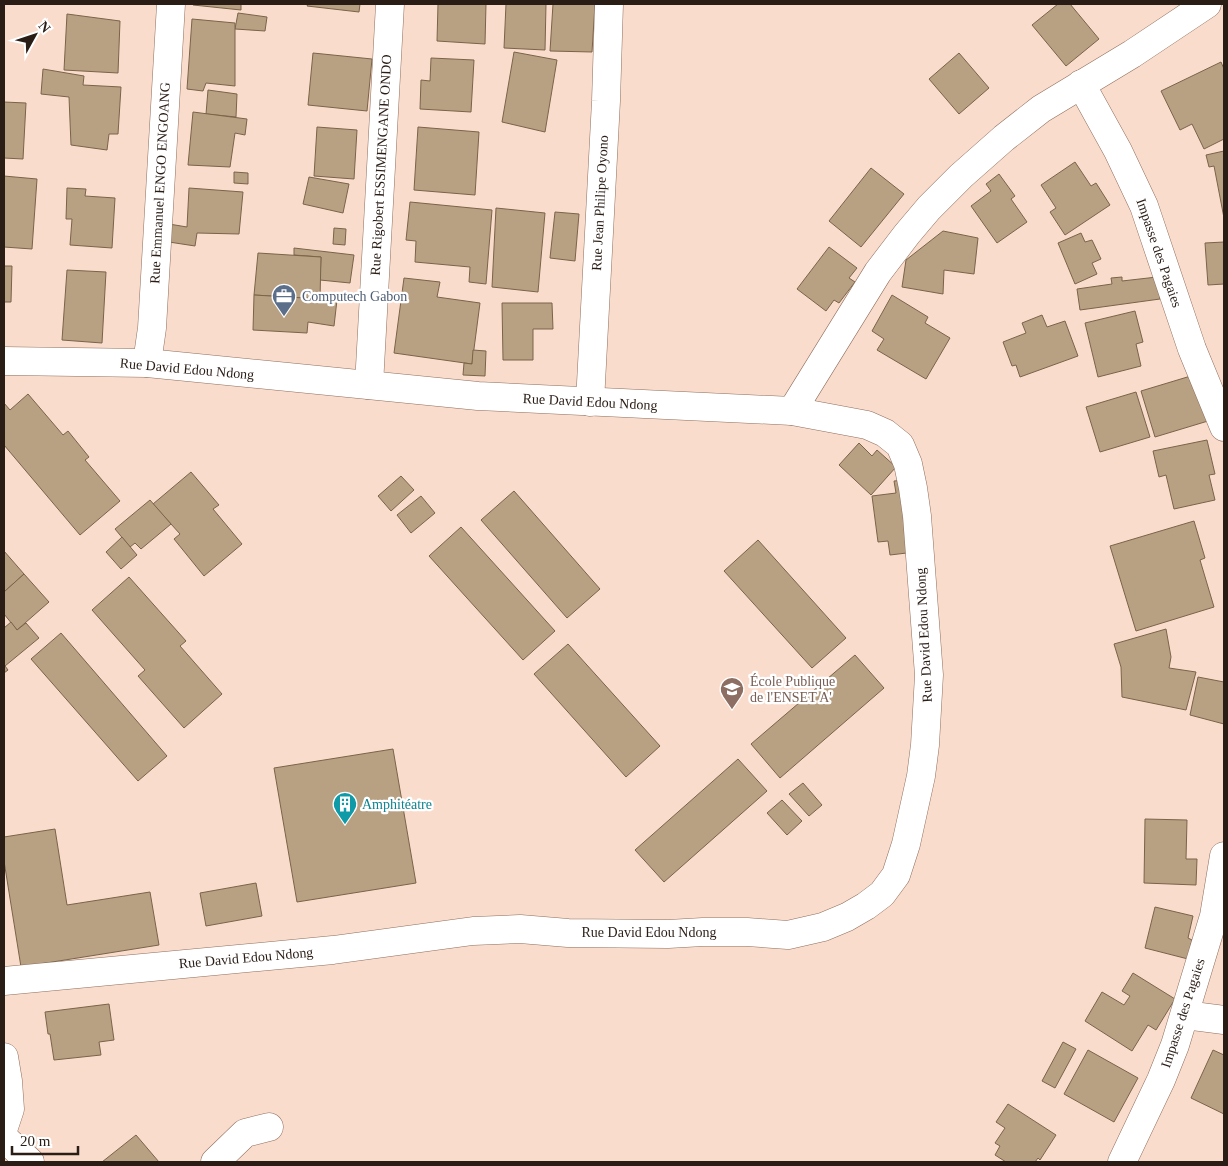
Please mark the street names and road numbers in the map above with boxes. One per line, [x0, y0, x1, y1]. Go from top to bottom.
street label: Rue Rigobert ESSIMENGANE ONDO [368, 54, 394, 276]
street label: Rue Emmanuel ENGO ENGOANG [147, 82, 173, 284]
street label: Rue Jean Philipe Oyono [589, 135, 611, 271]
street label: Impasse des Pagaies [1133, 197, 1185, 309]
street label: Rue David Edou Ndong [119, 356, 255, 382]
street label: Rue David Edou Ndong [522, 391, 658, 413]
street label: Rue David Edou Ndong [913, 567, 935, 703]
street label: Rue David Edou Ndong [582, 925, 716, 940]
street label: Rue David Edou Ndong [178, 945, 314, 971]
street label: Impasse des Pagaies [1158, 956, 1208, 1070]

